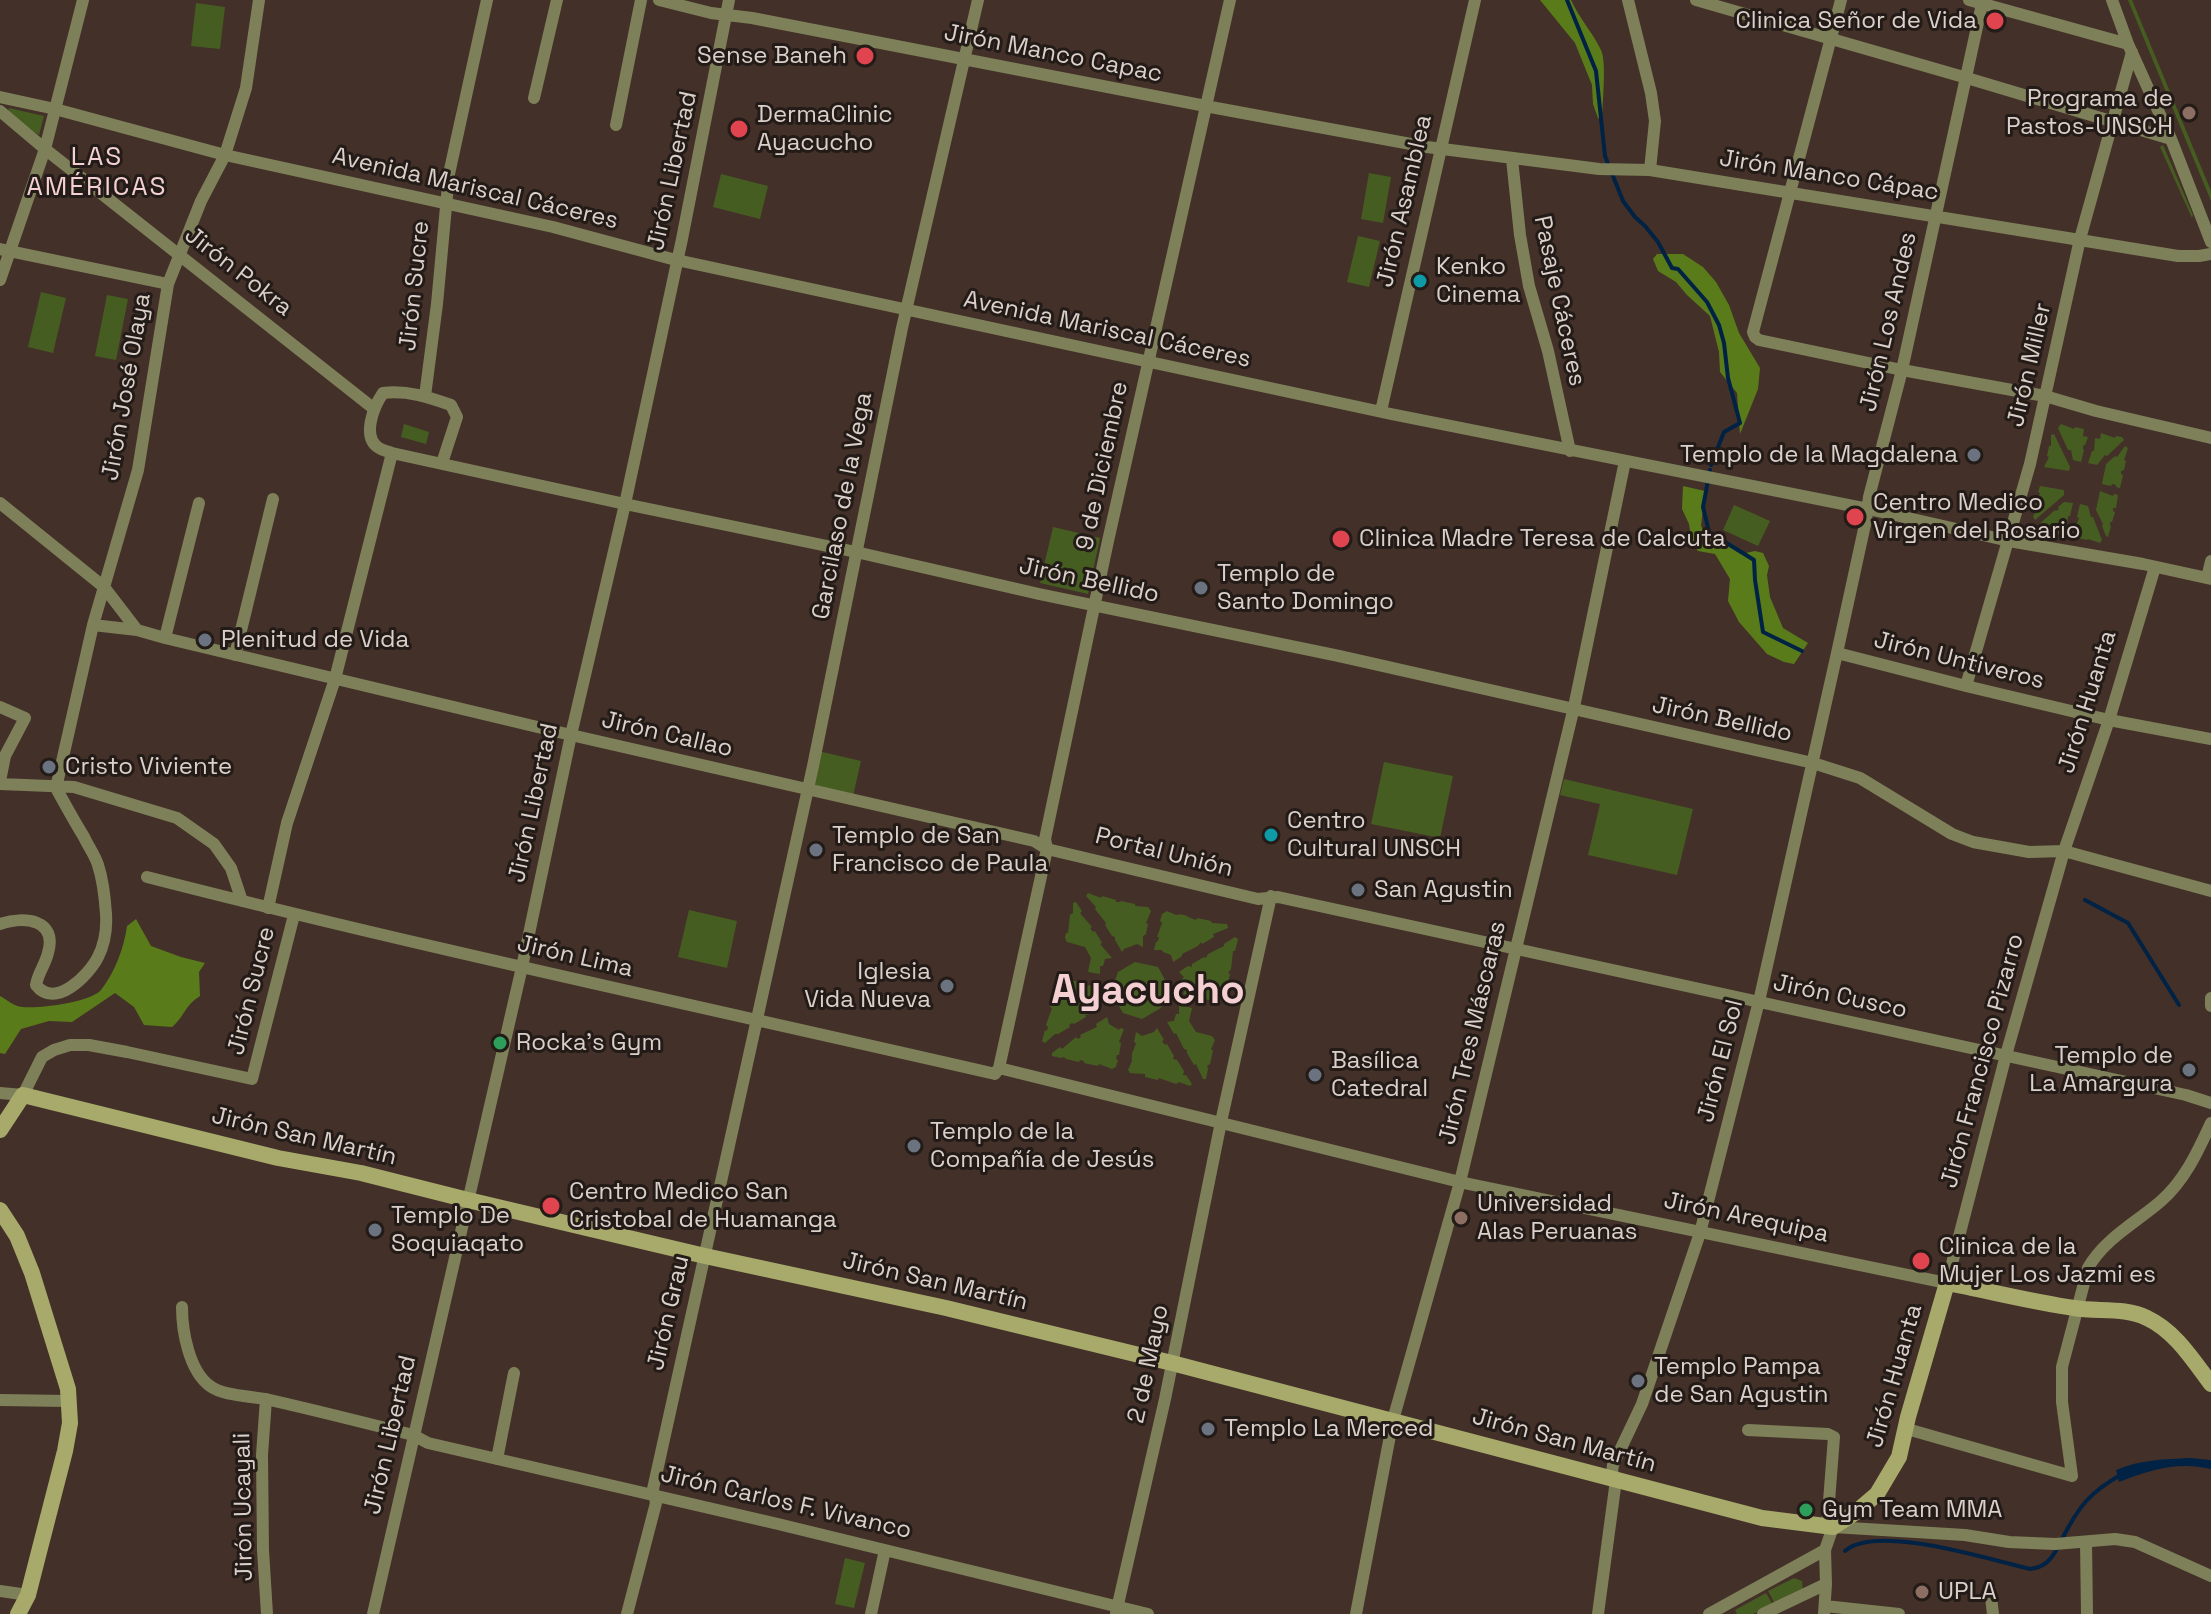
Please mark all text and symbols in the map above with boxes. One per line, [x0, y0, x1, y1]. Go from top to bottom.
place label: Clinica Señor de Vida [1735, 7, 1977, 35]
marker: Clinica Señor de Vida [1984, 10, 2006, 32]
street label: Jirón Manco Capac [941, 19, 1165, 89]
place label: Sense Baneh [697, 42, 847, 70]
marker: Sense Baneh [854, 45, 876, 67]
place label: Programa de Pastos-UNSCH [2006, 85, 2173, 141]
street label: Jirón Libertad [642, 89, 704, 253]
place label: DermaClinic Ayacucho [757, 101, 893, 157]
marker: Programa de Pastos-UNSCH [2180, 104, 2198, 122]
street label: Jirón Asamblea [1371, 112, 1439, 290]
marker: DermaClinic Ayacucho [728, 118, 750, 140]
district label: LAS AMÉRICAS [26, 142, 168, 204]
street label: Avenida Mariscal Cáceres [329, 142, 621, 236]
street label: Jirón Manco Cápac [1717, 144, 1941, 208]
street label: Pasaje Cáceres [1527, 213, 1591, 389]
street label: Jirón Sucre [394, 219, 436, 353]
street label: Jirón Pokra [178, 221, 298, 323]
street label: Jirón Los Andes [1854, 229, 1924, 415]
place label: Kenko Cinema [1436, 253, 1521, 309]
marker: Kenko Cinema [1411, 272, 1429, 290]
street label: Avenida Mariscal Cáceres [961, 285, 1253, 375]
street label: Jirón José Olaya [96, 291, 158, 483]
street label: Jirón Miller [2002, 300, 2058, 430]
street label: 9 de Diciembre [1071, 379, 1135, 553]
street label: Garcilaso de la Vega [807, 390, 879, 622]
place label: Templo de la Magdalena [1680, 441, 1958, 469]
marker: Templo de la Magdalena [1965, 446, 1983, 464]
place label: Centro Medico Virgen del Rosario [1873, 489, 2081, 545]
marker: Centro Medico Virgen del Rosario [1844, 506, 1866, 528]
place label: Clinica Madre Teresa de Calcuta [1359, 525, 1726, 553]
marker: Clinica Madre Teresa de Calcuta [1330, 528, 1352, 550]
street label: Jirón Bellido [1016, 552, 1162, 610]
place label: Templo de Santo Domingo [1217, 560, 1394, 616]
marker: Templo de Santo Domingo [1192, 579, 1210, 597]
place label: Plenitud de Vida [221, 626, 409, 654]
street label: Jirón Untiveros [1871, 626, 2047, 696]
street label: Jirón Huanta [2053, 627, 2123, 777]
marker: Plenitud de Vida [196, 631, 214, 649]
street label: Jirón Bellido [1649, 691, 1795, 749]
street label: Jirón Callao [599, 706, 735, 764]
street label: Jirón Libertad [503, 721, 565, 885]
place label: Cristo Viviente [65, 753, 232, 781]
marker: Cristo Viviente [40, 758, 58, 776]
place label: Centro Cultural UNSCH [1287, 807, 1461, 863]
place label: Templo de San Francisco de Paula [832, 822, 1048, 878]
street label: Portal Unión [1092, 822, 1236, 884]
marker: Centro Cultural UNSCH [1262, 826, 1280, 844]
marker: Templo de San Francisco de Paula [807, 841, 825, 859]
place label: San Agustin [1374, 876, 1513, 904]
marker: San Agustin [1349, 881, 1367, 899]
street label: Jirón Tres Máscaras [1433, 918, 1513, 1148]
street label: Jirón Sucre [222, 924, 282, 1058]
street label: Jirón Lima [514, 930, 636, 984]
street label: Jirón Francisco Pizarro [1935, 931, 2031, 1191]
place label: Iglesia Vida Nueva [804, 958, 931, 1014]
district label: Ayacucho [1051, 968, 1245, 1016]
street label: Jirón Cusco [1770, 969, 1910, 1025]
marker: Iglesia Vida Nueva [938, 977, 956, 995]
street label: Jirón El Sol [1692, 997, 1750, 1125]
place label: Rocka's Gym [516, 1029, 662, 1057]
marker: Rocka's Gym [491, 1034, 509, 1052]
place label: Templo de La Amargura [2029, 1042, 2173, 1098]
place label: Basílica Catedral [1331, 1047, 1428, 1103]
marker: Templo de La Amargura [2180, 1061, 2198, 1079]
marker: Basílica Catedral [1306, 1066, 1324, 1084]
street label: Jirón San Martín [209, 1102, 399, 1172]
place label: Templo de la Compañía de Jesús [930, 1118, 1154, 1174]
marker: Templo de la Compañía de Jesús [905, 1137, 923, 1155]
place label: Centro Medico San Cristobal de Huamanga [569, 1178, 837, 1234]
street label: Jirón Arequipa [1661, 1186, 1831, 1250]
place label: Universidad Alas Peruanas [1477, 1190, 1637, 1246]
marker: Centro Medico San Cristobal de Huamanga [540, 1195, 562, 1217]
place label: Templo De Soquiaqato [391, 1202, 524, 1258]
marker: Universidad Alas Peruanas [1452, 1209, 1470, 1227]
marker: Templo De Soquiaqato [366, 1221, 384, 1239]
place label: Clinica de la Mujer Los Jazmi es [1939, 1233, 2156, 1289]
street label: Jirón San Martín [840, 1247, 1030, 1317]
marker: Clinica de la Mujer Los Jazmi es [1910, 1250, 1932, 1272]
street label: Jirón Grau [642, 1253, 696, 1373]
street label: Jirón Huanta [1861, 1301, 1929, 1451]
street label: 2 de Mayo [1122, 1302, 1176, 1426]
street label: Jirón Libertad [359, 1353, 423, 1517]
place label: Templo Pampa de San Agustin [1654, 1353, 1828, 1409]
marker: Templo Pampa de San Agustin [1629, 1372, 1647, 1390]
street label: Jirón San Martín [1469, 1403, 1659, 1479]
place label: Templo La Merced [1224, 1415, 1434, 1443]
marker: Templo La Merced [1199, 1420, 1217, 1438]
street label: Jirón Ucayali [228, 1432, 260, 1582]
street label: Jirón Carlos F. Vivanco [658, 1460, 914, 1546]
place label: Gym Team MMA [1822, 1496, 2002, 1524]
marker: Gym Team MMA [1797, 1501, 1815, 1519]
place label: UPLA [1938, 1578, 1997, 1606]
marker: UPLA [1913, 1583, 1931, 1601]

